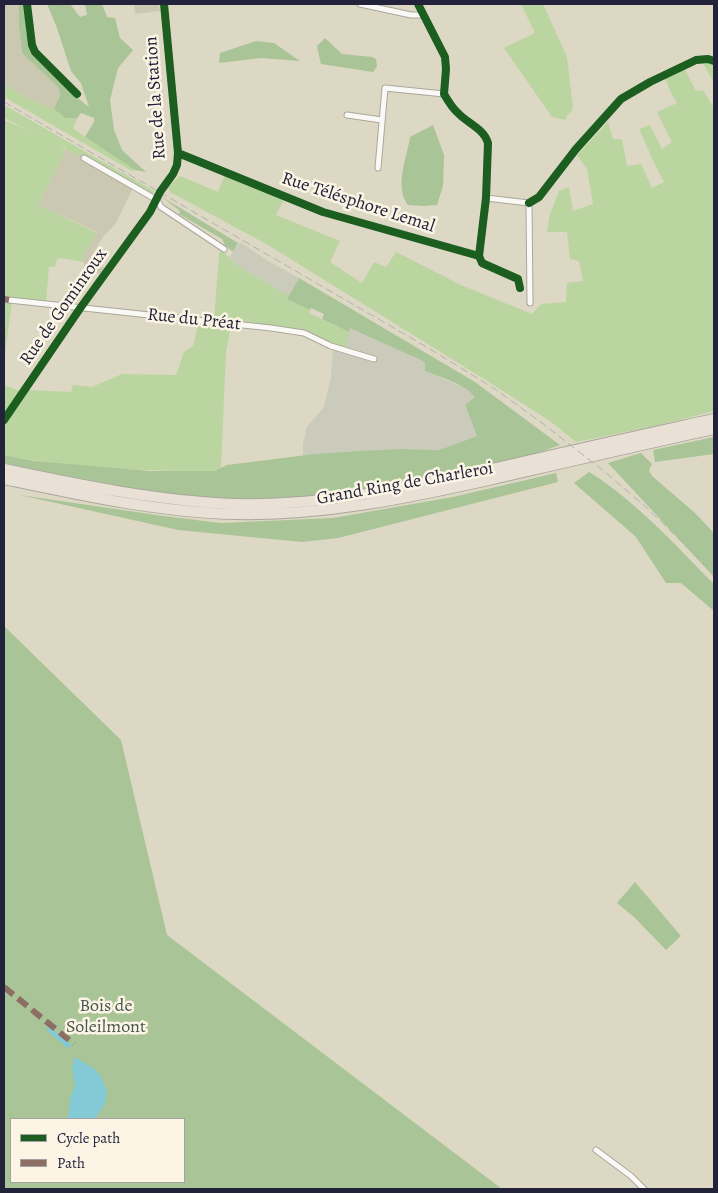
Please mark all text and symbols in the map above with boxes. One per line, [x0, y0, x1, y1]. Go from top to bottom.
street label: Rue de la Station [141, 36, 171, 160]
street label: Rue Télésphore Lemal [279, 168, 437, 238]
street label: Rue de Gominroux [16, 244, 112, 370]
street label: Rue du Préat [146, 304, 242, 336]
street label: Grand Ring de Charleroi [315, 458, 495, 510]
park label: Bois de Soleilmont [66, 996, 146, 1038]
legend [10, 1118, 185, 1183]
text: Cycle path [57, 1128, 120, 1148]
text: Path [57, 1153, 85, 1173]

